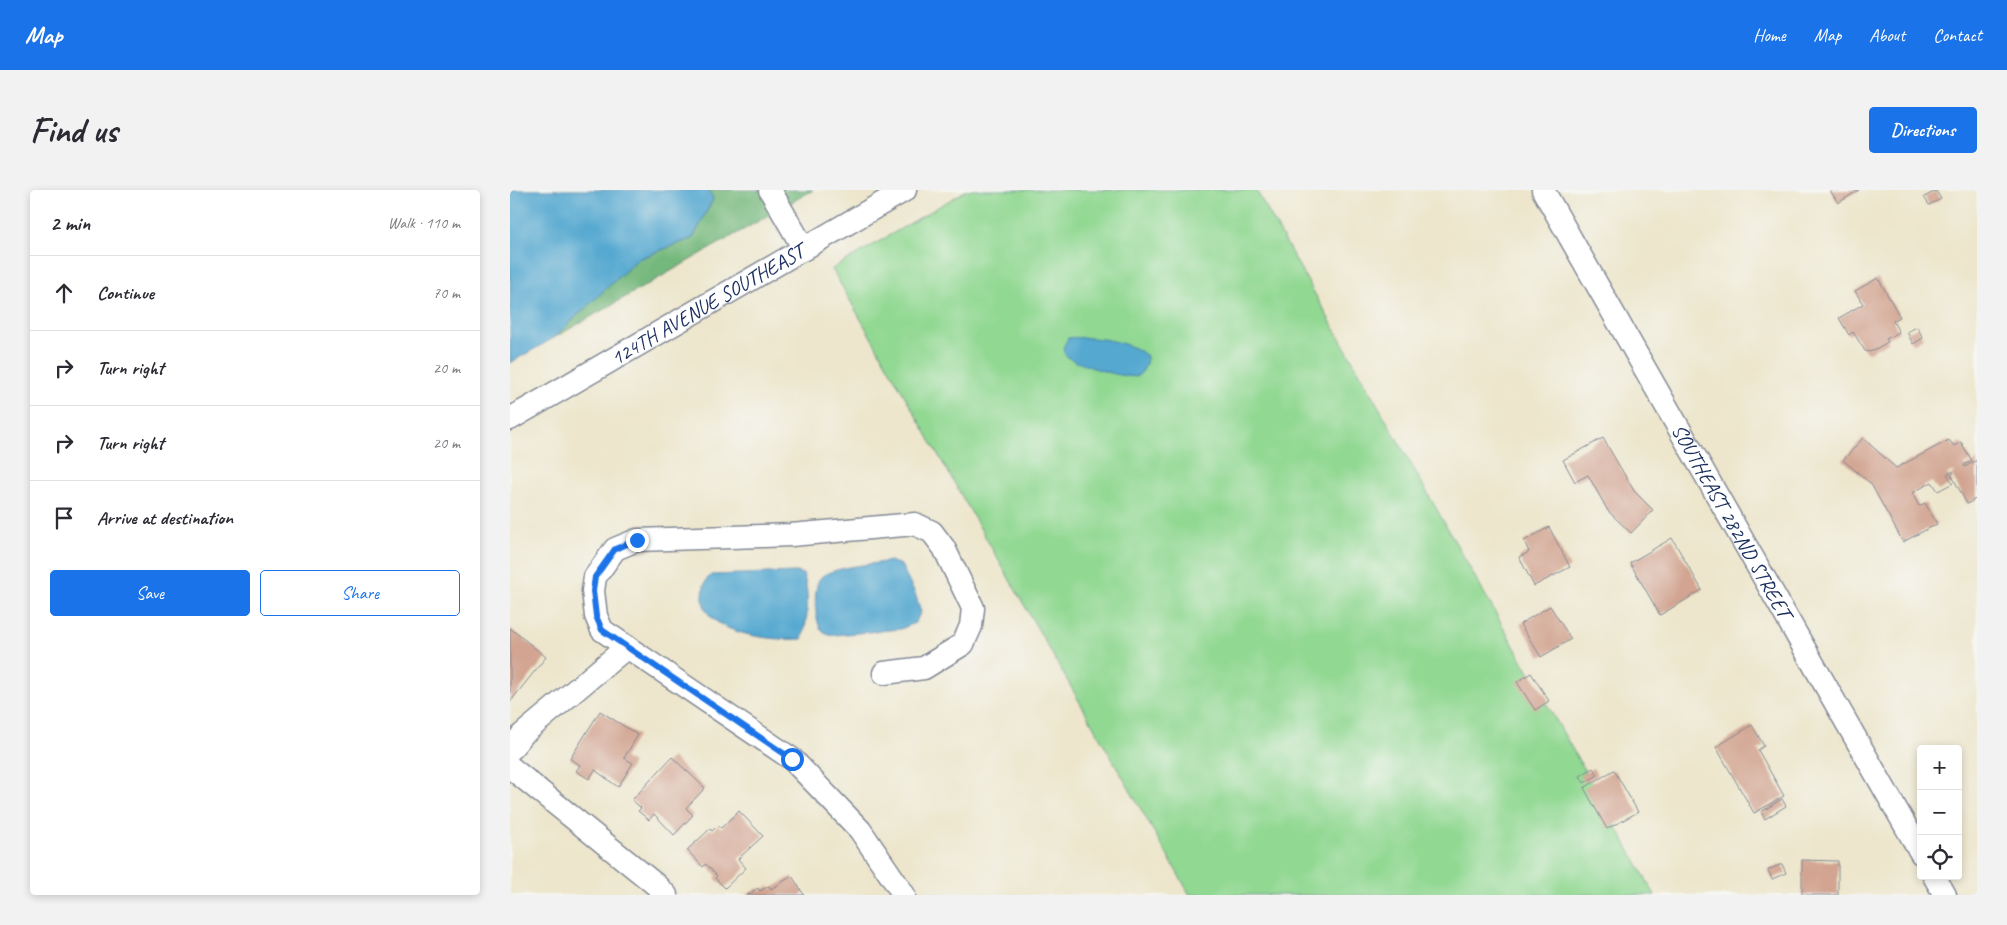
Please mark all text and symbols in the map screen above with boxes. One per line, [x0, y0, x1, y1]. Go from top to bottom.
text: Map [25, 20, 62, 50]
text: Home [1753, 24, 1786, 46]
text: Map [1814, 24, 1841, 46]
text: About [1869, 24, 1905, 46]
text: Contact [1933, 24, 1982, 46]
button: Directions [1869, 107, 1977, 153]
text: Find us [30, 108, 117, 153]
text: 2 min [50, 210, 90, 236]
text: Walk · 110 m [388, 213, 460, 233]
street label: 124TH AVENUE SOUTHEAST [606, 236, 813, 371]
icon: ahead [50, 279, 78, 307]
text: Continue [97, 281, 154, 305]
text: 70 m [433, 283, 460, 303]
icon: right [50, 354, 78, 382]
text: Turn right [97, 356, 164, 380]
text: 20 m [433, 358, 460, 378]
street label: SOUTHEAST 282ND STREET [1666, 419, 1800, 627]
icon: right [50, 429, 78, 457]
text: Turn right [97, 431, 164, 455]
text: 20 m [433, 433, 460, 453]
icon: arrive [50, 504, 78, 532]
text: Arrive at destination [97, 506, 233, 530]
route end [626, 529, 649, 552]
button: Save [50, 570, 250, 616]
button: Share [260, 570, 460, 616]
map controls [1917, 745, 1962, 880]
button: + [1917, 745, 1962, 790]
route start [781, 748, 804, 771]
button: − [1917, 790, 1962, 835]
button: locate [1917, 835, 1962, 880]

